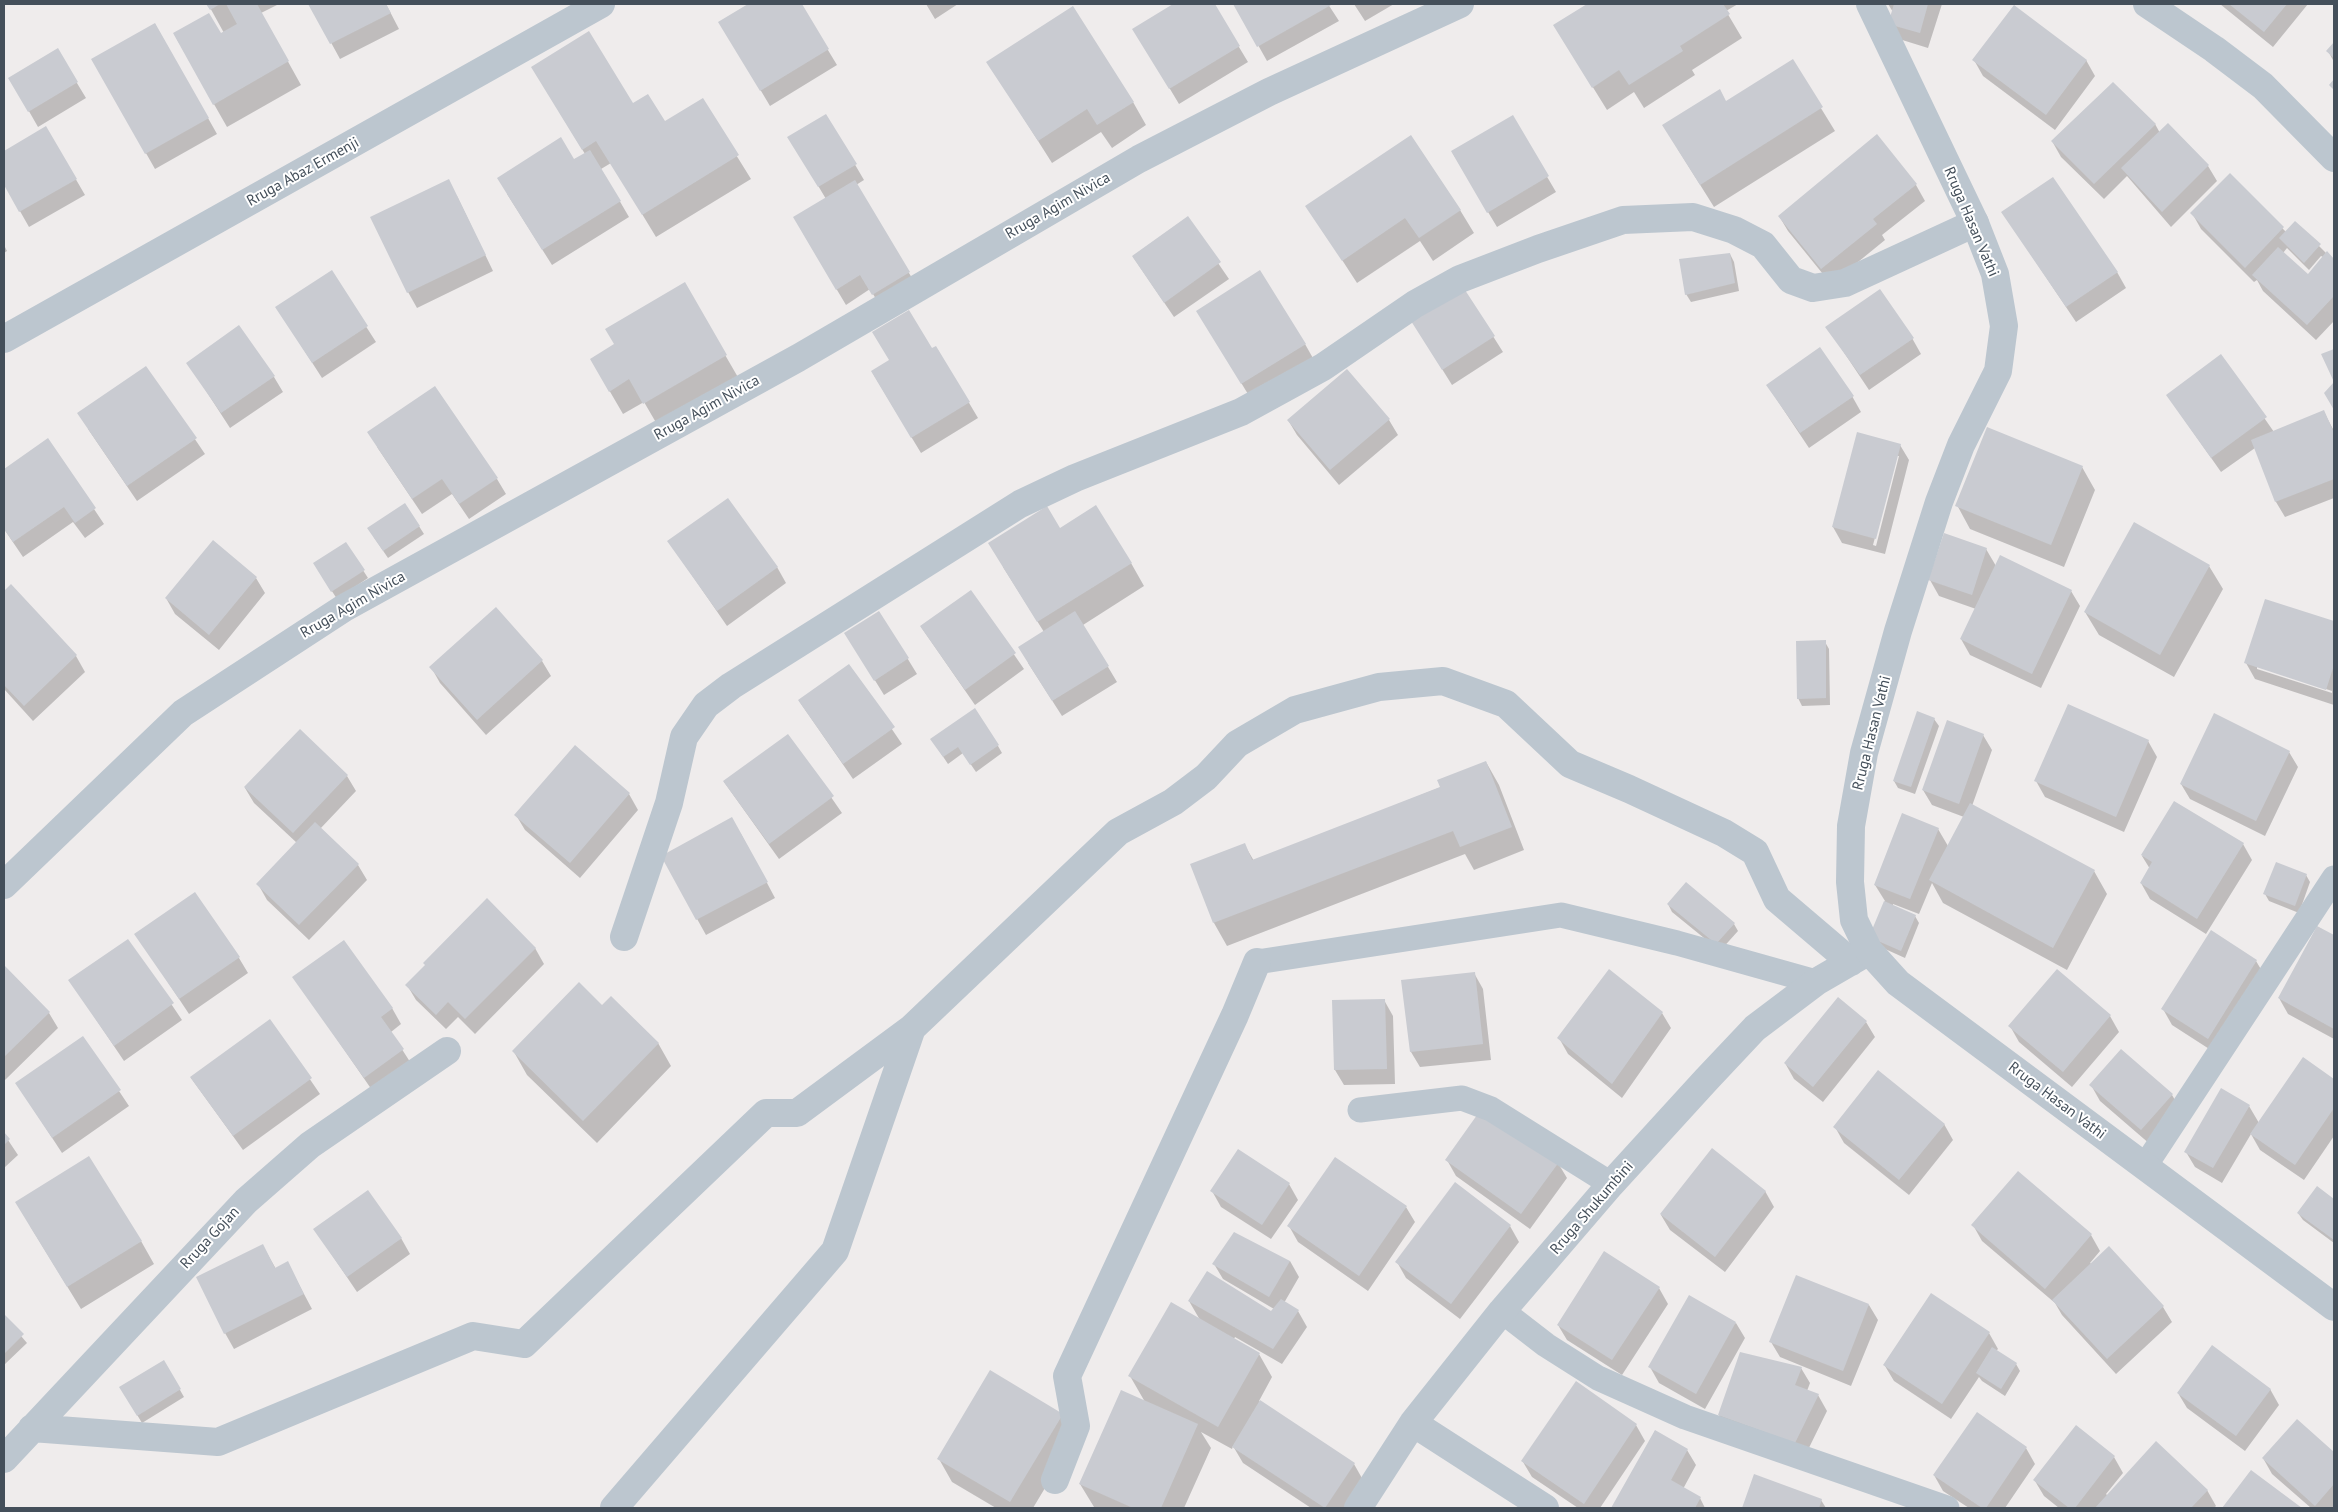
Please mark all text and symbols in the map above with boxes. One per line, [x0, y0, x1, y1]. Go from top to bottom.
street label: Rruga Abaz Ermenji [244, 134, 362, 210]
street label: Rruga Hasan Vathi [1940, 164, 2002, 280]
street label: Rruga Agim Nivica [1002, 169, 1114, 243]
street label: Rruga Agim Nivica [651, 372, 763, 444]
street label: Rruga Agim Nivica [297, 568, 409, 642]
street label: Rruga Hasan Vathi [1849, 674, 1895, 792]
street label: Rruga Hasan Vathi [2005, 1058, 2109, 1144]
street label: Rruga Shukumbini [1547, 1158, 1637, 1258]
street label: Rruga Gojan [177, 1203, 243, 1273]

